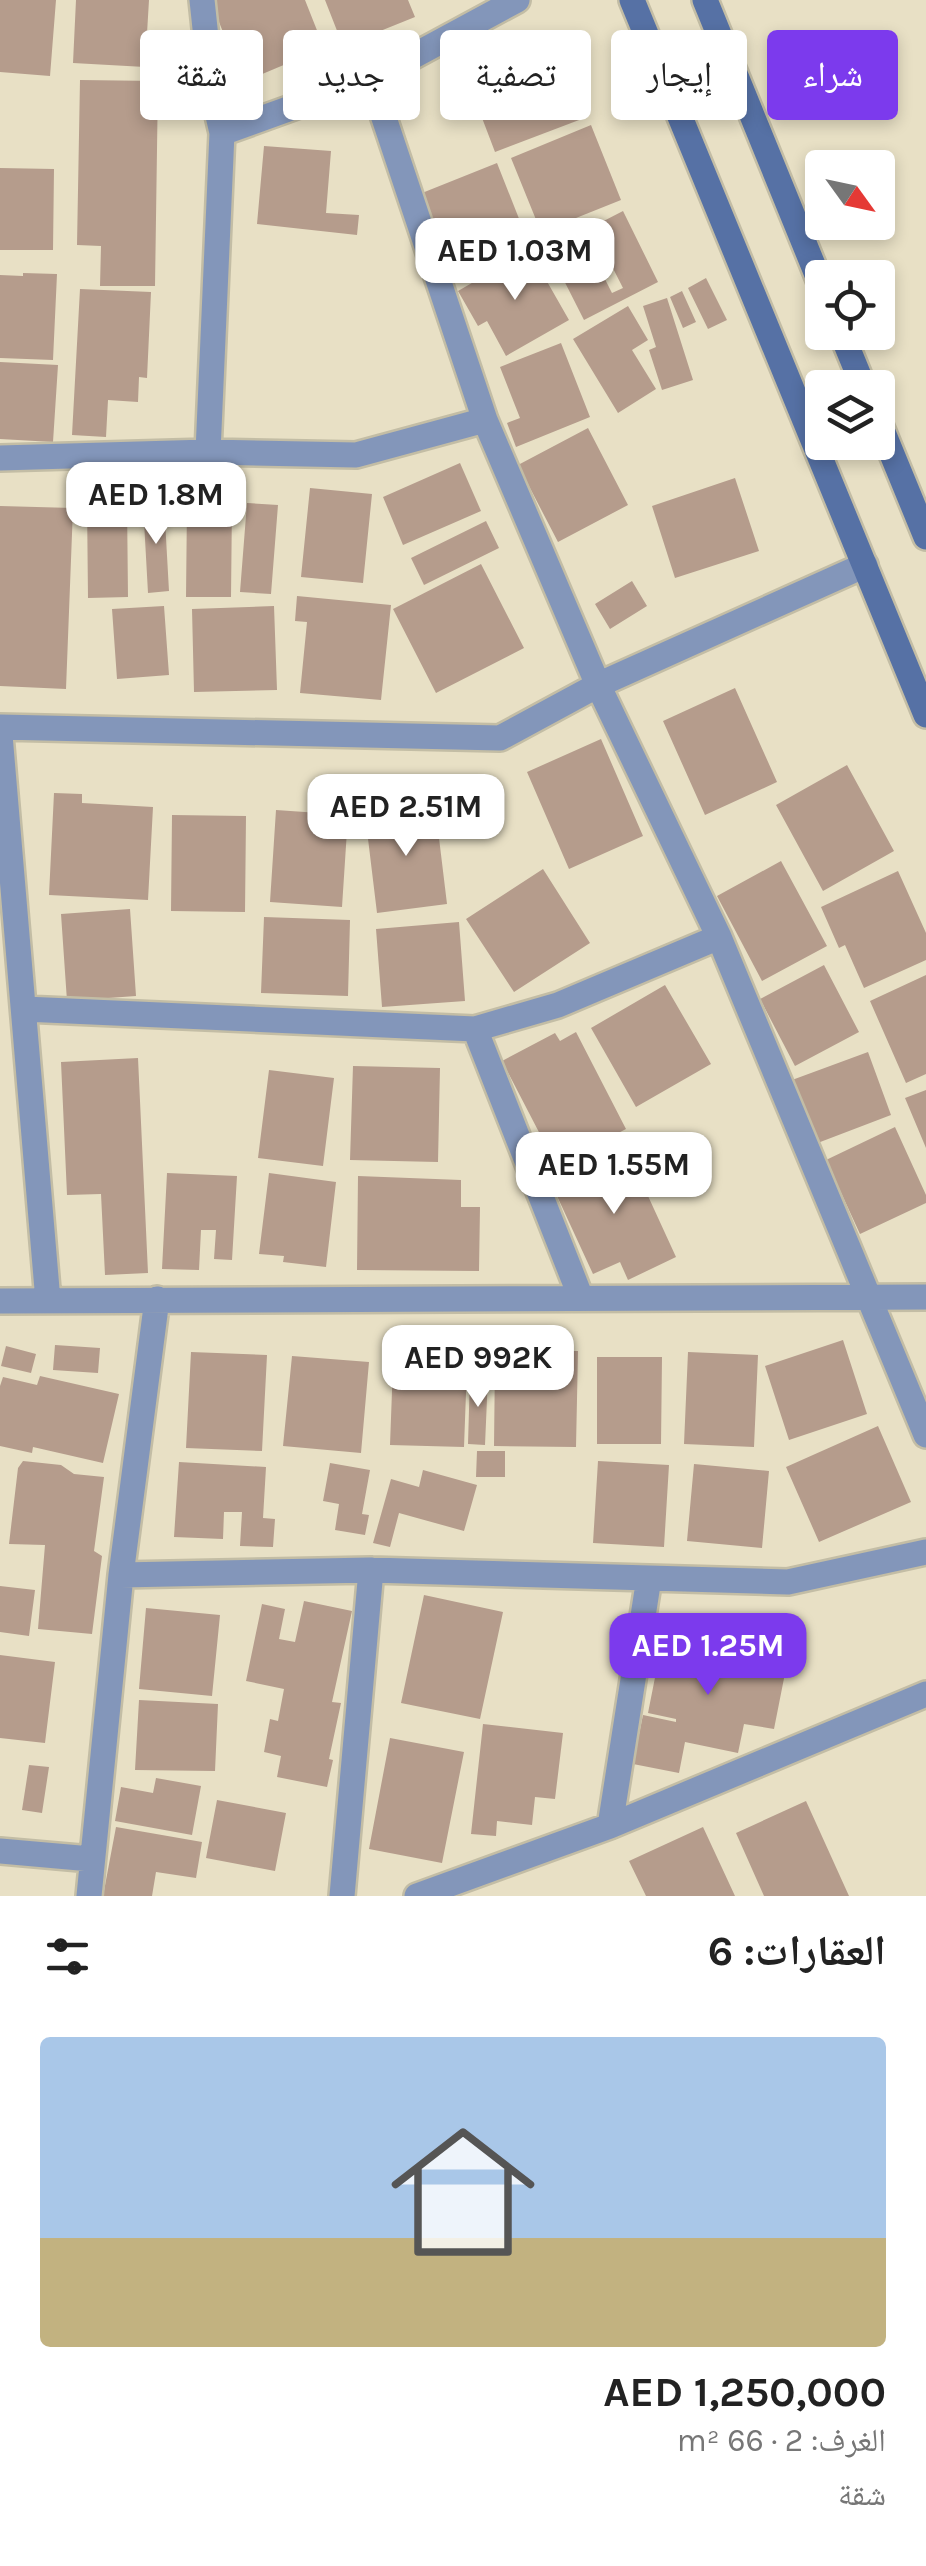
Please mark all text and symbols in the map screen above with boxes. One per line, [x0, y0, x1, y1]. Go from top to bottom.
chip: شقة [140, 30, 263, 120]
chip: جديد [283, 30, 420, 120]
chip: تصفية [440, 30, 591, 120]
chip: إيجار [611, 30, 747, 120]
chip: شراء [767, 30, 898, 120]
north arrow [805, 150, 895, 240]
map controls [805, 150, 895, 460]
pin: AED 1.03M [401, 218, 629, 303]
text: AED 1.03M [437, 232, 593, 269]
button: locate [805, 260, 895, 350]
button: layers [805, 370, 895, 460]
pin: AED 1.8M [53, 462, 259, 547]
text: AED 1.8M [88, 476, 224, 513]
pin: AED 2.51M [292, 774, 520, 859]
text: AED 2.51M [329, 788, 483, 825]
pin: AED 1.55M [500, 1132, 728, 1217]
text: AED 1.55M [538, 1146, 690, 1183]
pin: AED 992K [375, 1325, 581, 1410]
text: AED 992K [404, 1339, 552, 1376]
pin: AED 1.25M [594, 1613, 822, 1698]
text: AED 1.25M [631, 1627, 785, 1664]
text: العقارات: 6 [708, 1926, 886, 1976]
icon: filters [40, 1929, 95, 1984]
icon: home [373, 2102, 553, 2282]
text: AED 1,250,000 [603, 2367, 886, 2417]
text: الغرف: 2 · 66 m² [677, 2422, 886, 2459]
text: شقة [838, 2476, 886, 2513]

